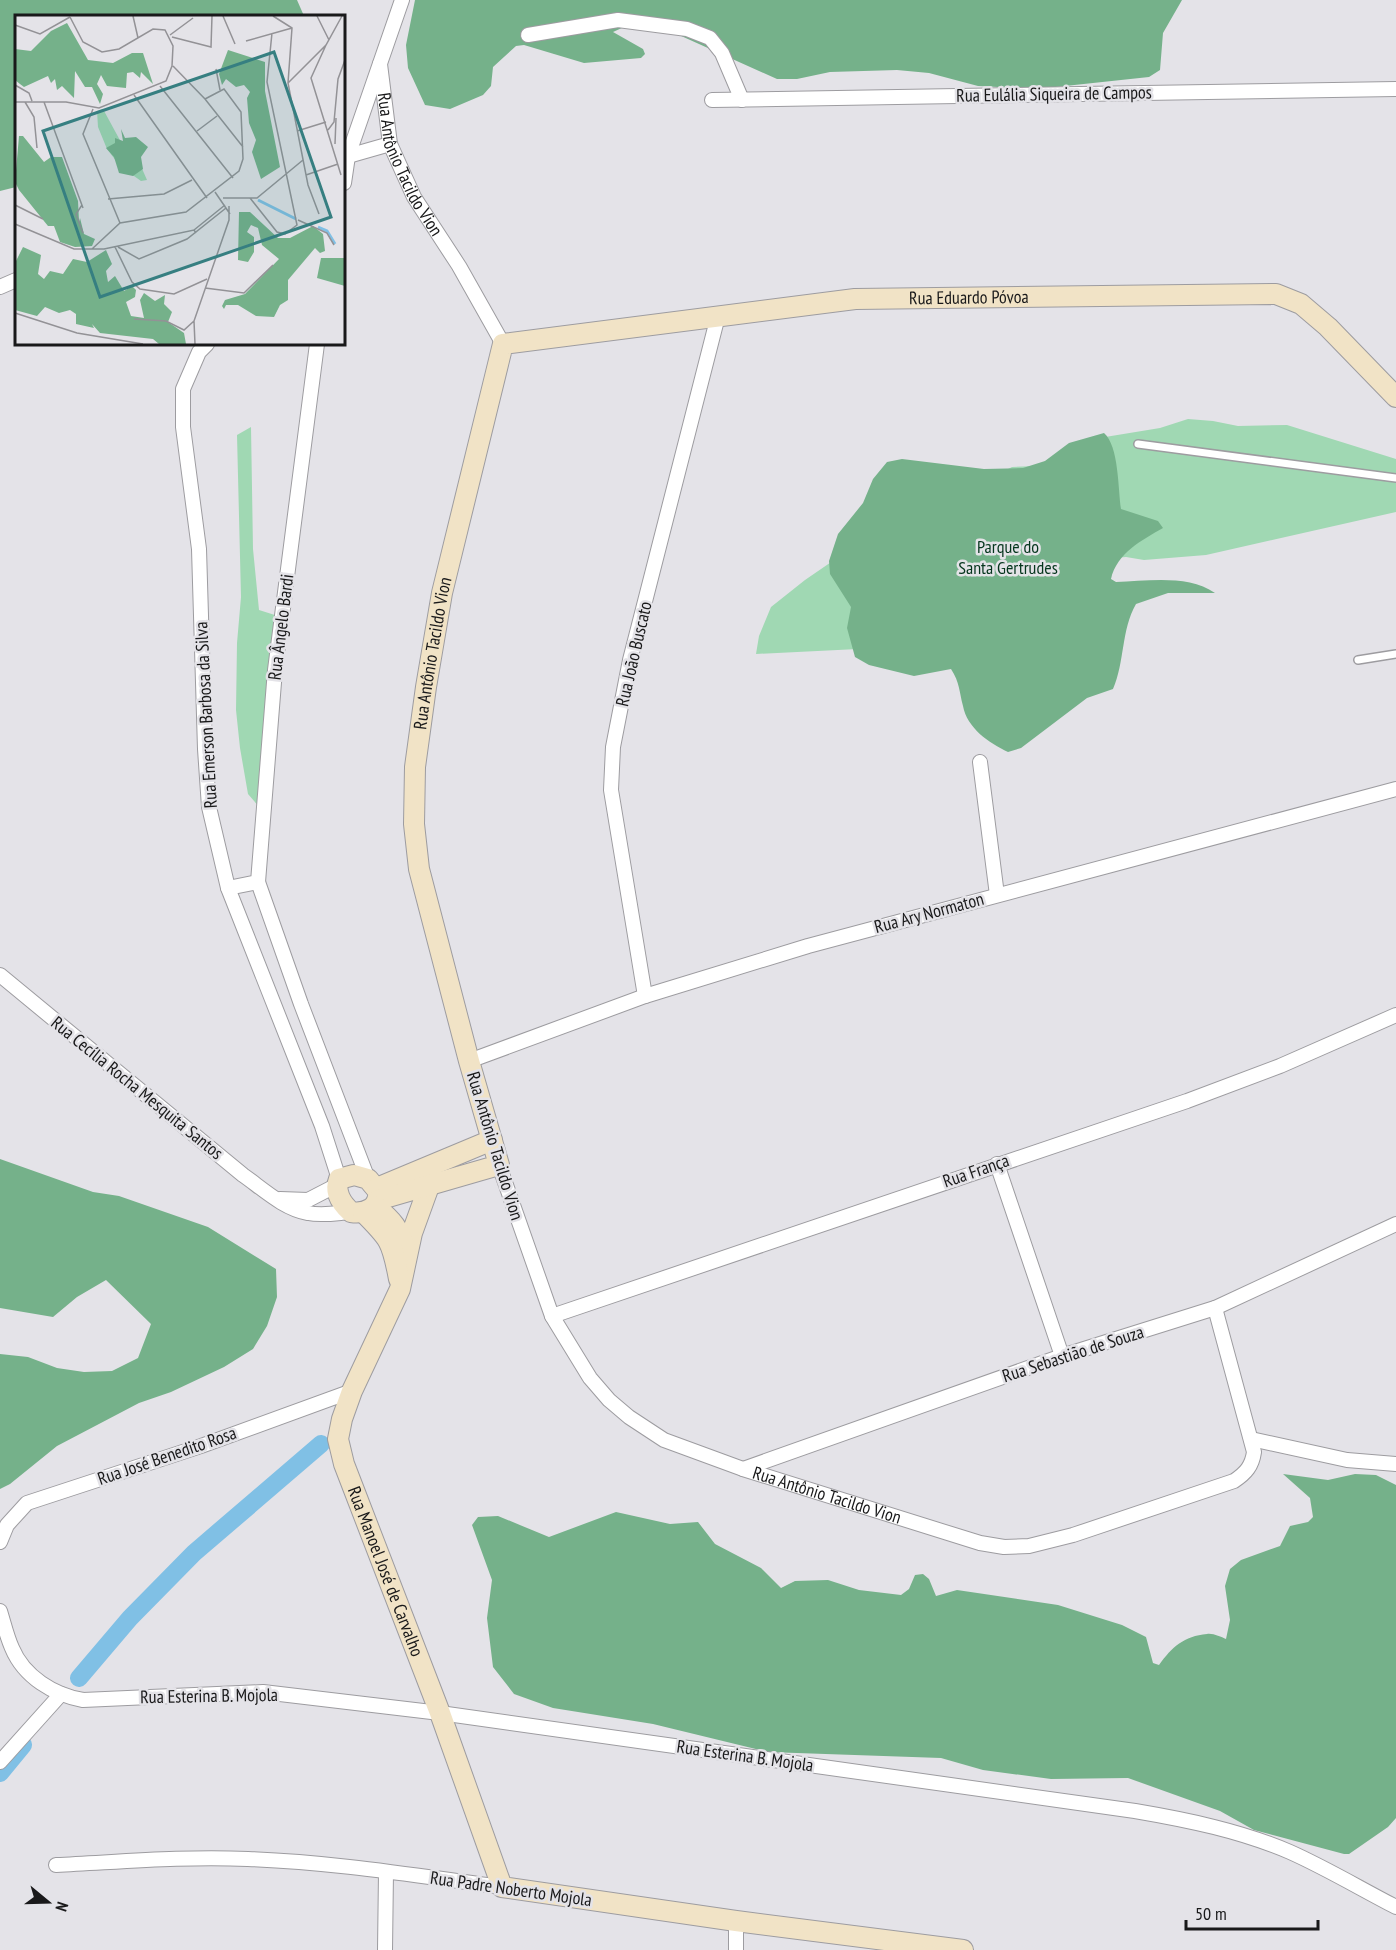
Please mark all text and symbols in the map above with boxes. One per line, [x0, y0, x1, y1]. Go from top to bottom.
inset map [15, 15, 345, 345]
street label: Rua Eulália Siqueira de Campos [956, 80, 1152, 107]
street label: Rua Antônio Tacildo Vion [373, 91, 448, 240]
street label: Rua Eduardo Póvoa [909, 285, 1029, 309]
park label: Parque do Santa Gertrudes [958, 535, 1058, 579]
street label: Rua Ângelo Bardi [263, 573, 298, 681]
street label: Rua Antônio Tacildo Vion [408, 575, 457, 731]
street label: Rua João Buscato [610, 599, 657, 709]
street label: Rua Emerson Barbosa da Silva [189, 621, 222, 809]
street label: Rua Ary Normaton [872, 887, 986, 938]
street label: Rua Cecília Rocha Mesquita Santos [47, 1011, 228, 1164]
street label: Rua Antônio Tacildo Vion [462, 1069, 529, 1223]
street label: Rua França [940, 1148, 1012, 1193]
street label: Rua Sebastião de Souza [999, 1320, 1146, 1387]
street label: Rua José Benedito Rosa [94, 1421, 239, 1490]
street label: Rua Antônio Tacildo Vion [750, 1461, 904, 1529]
street label: Rua Manoel José de Carvalho [343, 1483, 429, 1660]
street label: Rua Esterina B. Mojola [140, 1683, 278, 1708]
street label: Rua Esterina B. Mojola [675, 1735, 815, 1776]
street label: Rua Padre Noberto Mojola [429, 1866, 593, 1911]
north arrow [18, 1872, 78, 1932]
scale bar [1186, 1893, 1318, 1931]
text: N [51, 1900, 73, 1914]
text: 50 m [1195, 1902, 1227, 1925]

